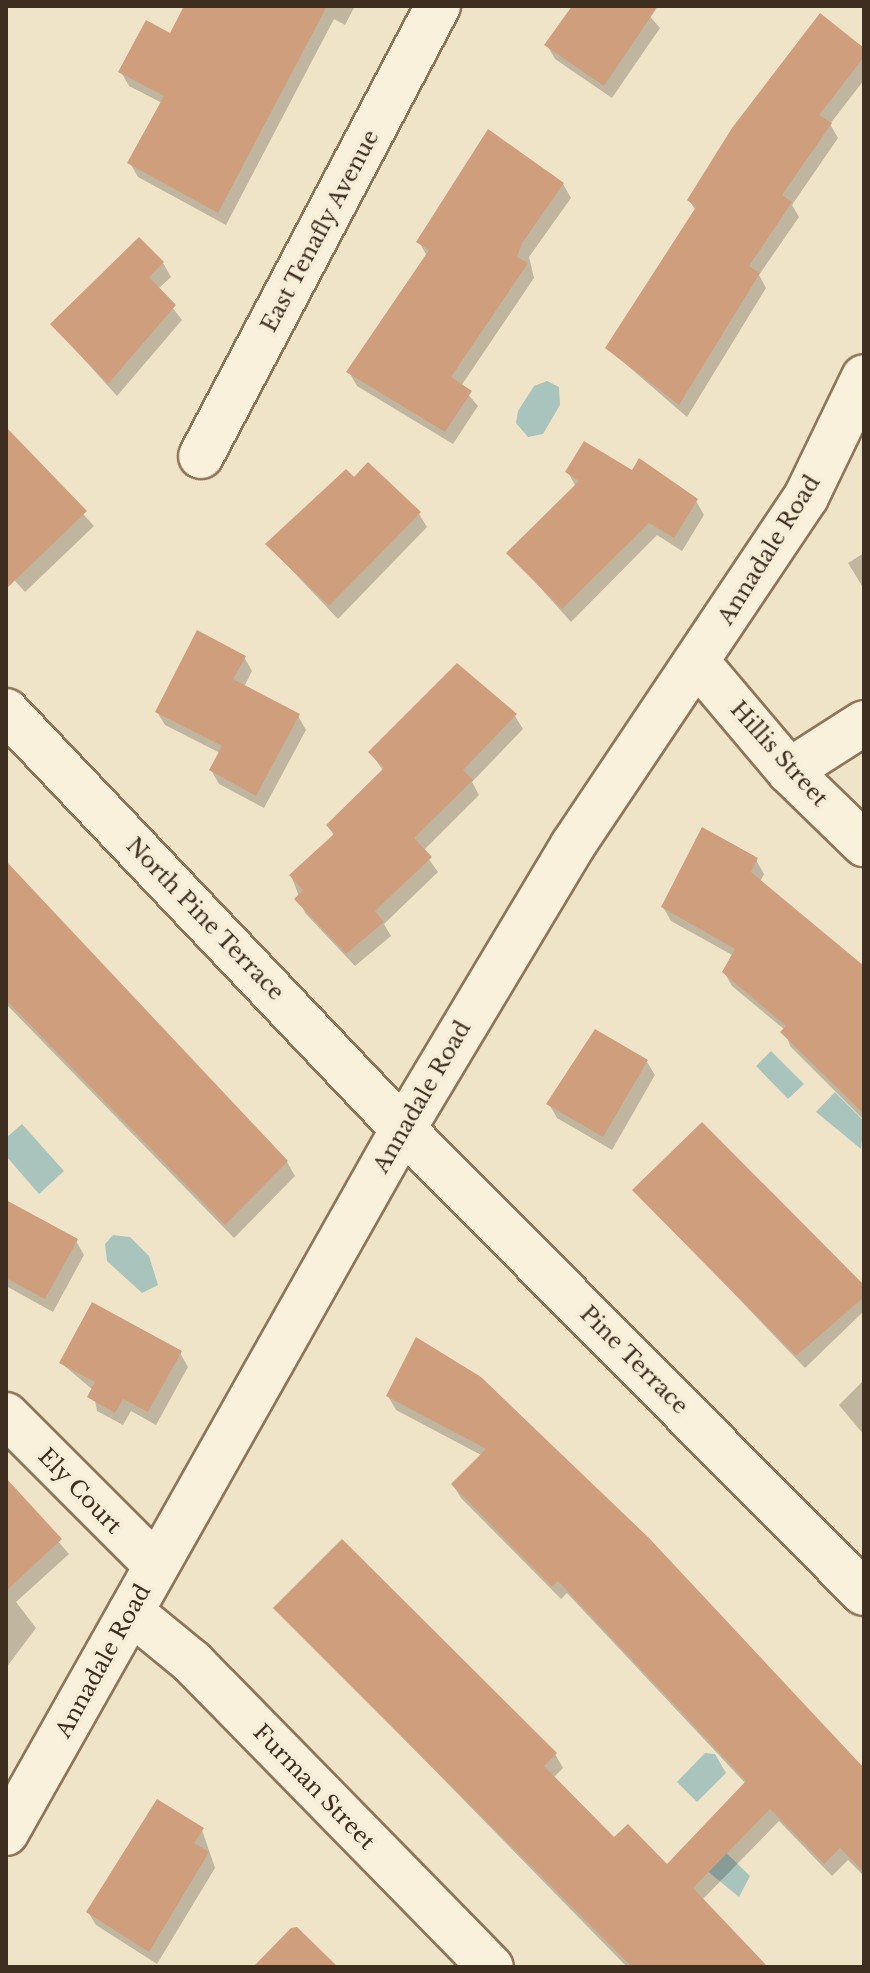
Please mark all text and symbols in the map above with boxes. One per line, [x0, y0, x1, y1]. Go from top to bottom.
street label: East Tenafly Avenue [255, 125, 385, 337]
street label: Annadale Road [712, 470, 826, 630]
street label: Hillis Street [725, 696, 833, 812]
street label: North Pine Terrace [120, 832, 290, 1006]
street label: Annadale Road [368, 1016, 476, 1178]
street label: Pine Terrace [574, 1300, 694, 1420]
street label: Ely Court [33, 1443, 127, 1539]
street label: Annadale Road [50, 1580, 156, 1742]
street label: Furman Street [248, 1719, 380, 1855]

